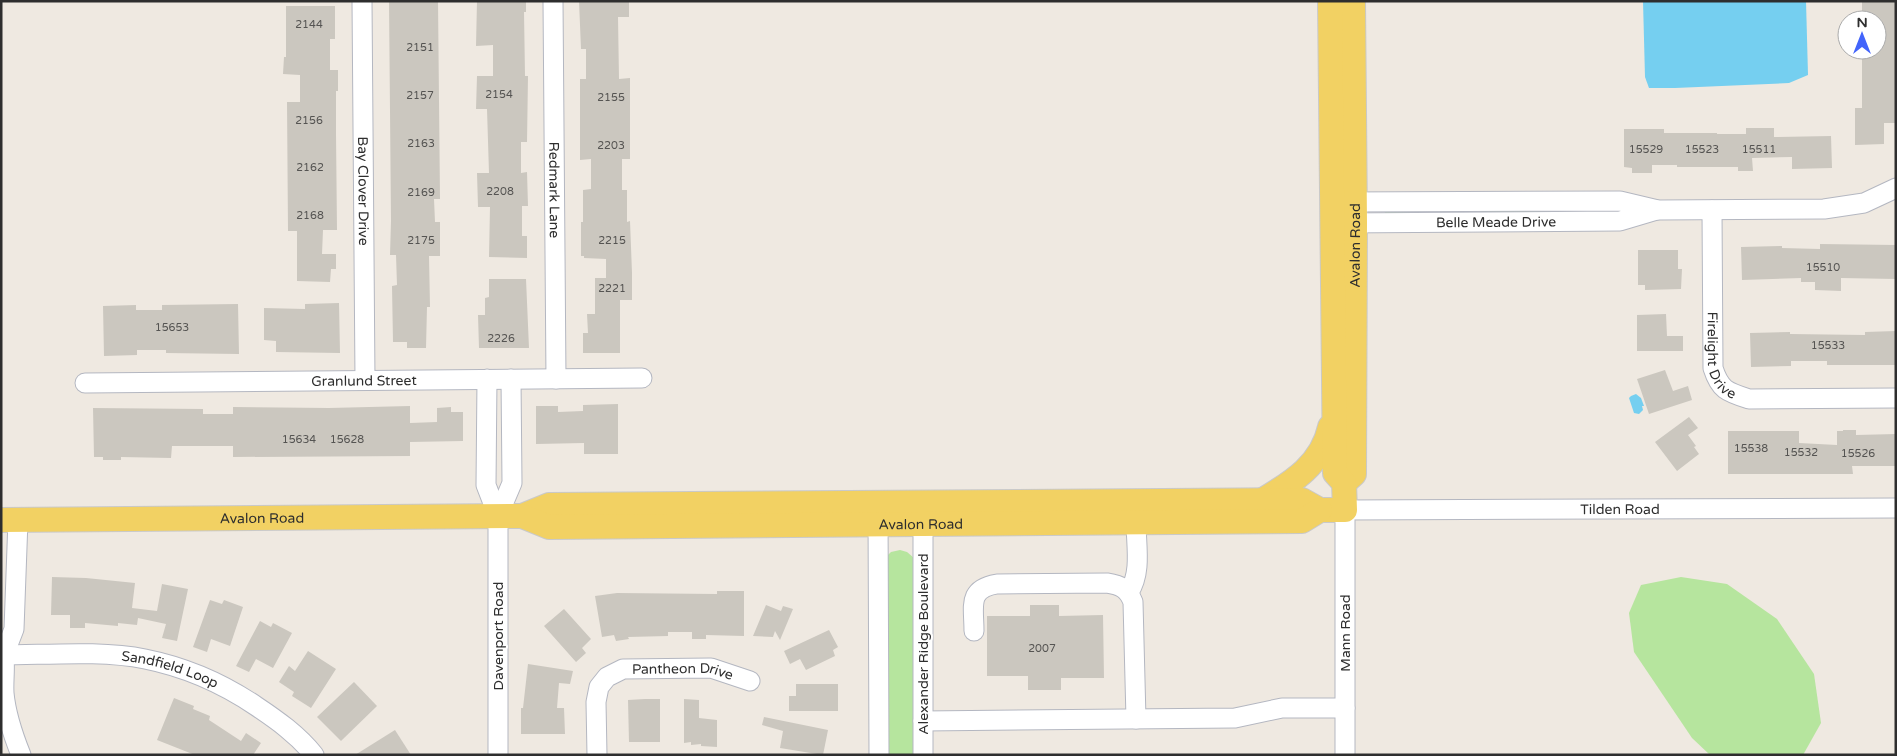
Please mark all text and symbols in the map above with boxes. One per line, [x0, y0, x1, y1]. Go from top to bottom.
north arrow [1837, 10, 1887, 60]
text: N [1856, 14, 1868, 31]
house number: 2144 [295, 18, 323, 31]
house number: 2151 [406, 41, 434, 54]
house number: 2154 [485, 88, 513, 101]
house number: 2157 [406, 89, 434, 102]
house number: 2155 [597, 91, 625, 104]
house number: 2156 [295, 114, 323, 127]
street label: Bay Clover Drive [355, 136, 372, 246]
house number: 2163 [407, 137, 435, 150]
house number: 2203 [597, 139, 625, 152]
street label: Redmark Lane [546, 142, 563, 238]
house number: 15529 [1629, 143, 1663, 156]
house number: 15523 [1685, 143, 1719, 156]
house number: 15511 [1742, 143, 1776, 156]
house number: 2162 [296, 161, 324, 174]
house number: 2208 [486, 185, 514, 198]
house number: 2169 [407, 186, 435, 199]
street label: Avalon Road [1346, 203, 1364, 288]
house number: 2168 [296, 209, 324, 222]
street label: Belle Meade Drive [1436, 213, 1556, 231]
house number: 2175 [407, 234, 435, 247]
house number: 2215 [598, 234, 626, 247]
house number: 15510 [1806, 261, 1840, 274]
house number: 2221 [598, 282, 626, 295]
street label: Firelight Drive [1704, 312, 1739, 402]
house number: 15653 [155, 321, 189, 334]
house number: 2226 [487, 332, 515, 345]
house number: 15533 [1811, 339, 1845, 352]
street label: Granlund Street [311, 372, 417, 389]
house number: 15634 [282, 433, 316, 446]
house number: 15628 [330, 433, 364, 446]
house number: 15538 [1734, 442, 1768, 455]
house number: 15532 [1784, 446, 1818, 459]
house number: 15526 [1841, 447, 1875, 460]
street label: Tilden Road [1580, 500, 1660, 518]
street label: Avalon Road [220, 509, 304, 527]
street label: Avalon Road [878, 515, 963, 533]
street label: Alexander Ridge Boulevard [915, 553, 932, 735]
street label: Davenport Road [490, 582, 507, 690]
street label: Mann Road [1337, 594, 1354, 672]
house number: 2007 [1028, 642, 1056, 655]
street label: Sandfield Loop [121, 647, 222, 691]
street label: Pantheon Drive [632, 660, 736, 683]

